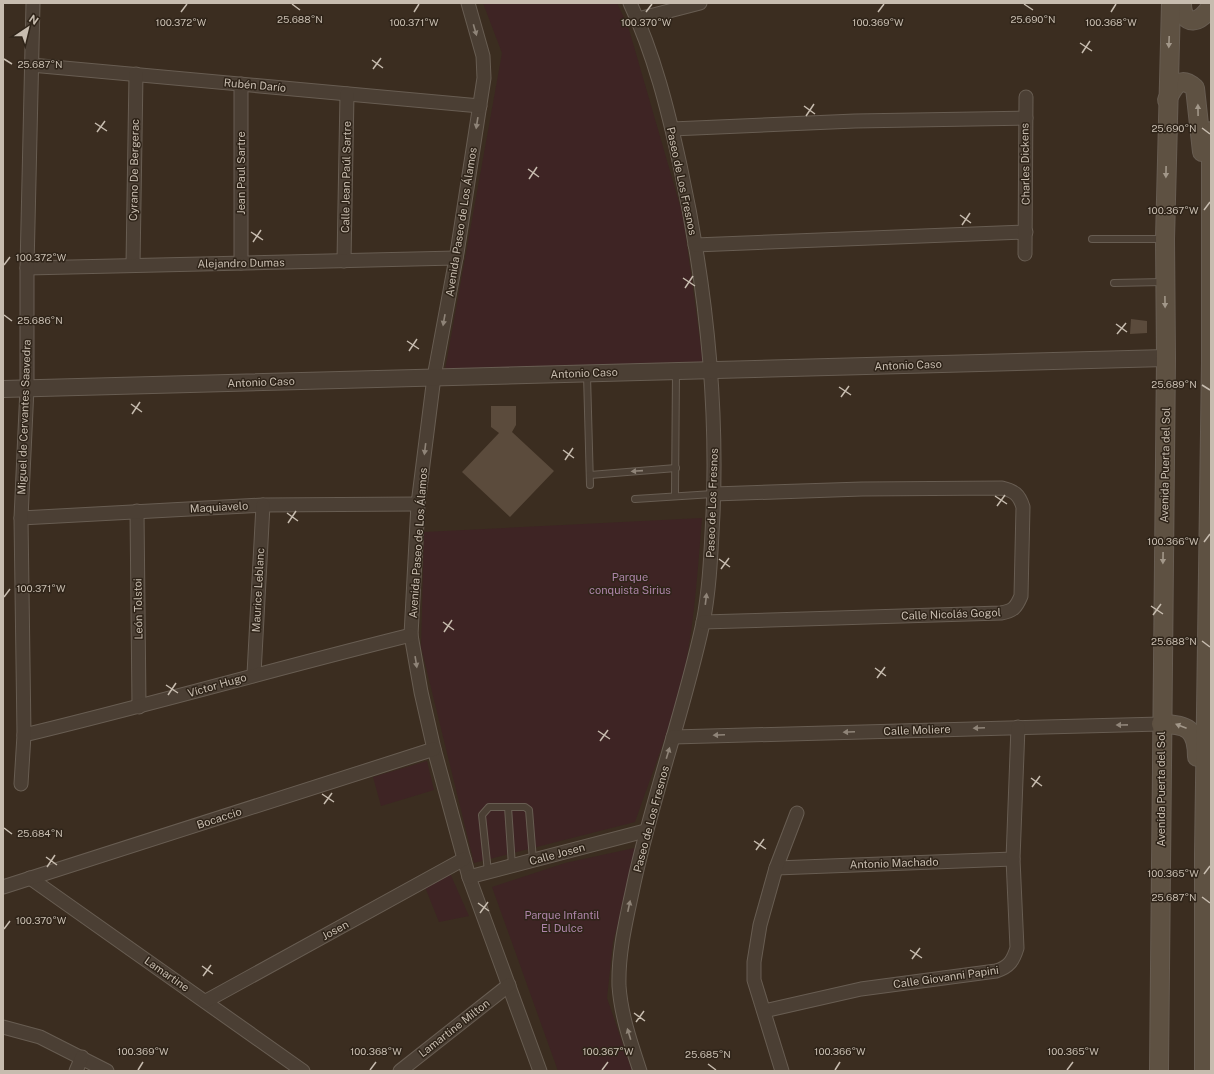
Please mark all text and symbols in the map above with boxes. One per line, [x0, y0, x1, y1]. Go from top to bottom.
north arrow [8, 8, 48, 48]
text: N [27, 12, 41, 27]
text: 25.688°N [277, 13, 323, 25]
text: 25.690°N [1010, 13, 1056, 25]
text: 100.372°W [156, 16, 207, 28]
text: 100.371°W [389, 16, 439, 28]
text: 100.370°W [621, 16, 672, 28]
text: 100.369°W [852, 16, 904, 28]
text: 100.368°W [1085, 16, 1137, 28]
one-way arrow [472, 24, 478, 36]
one-way arrow [1166, 36, 1173, 48]
text: 25.687°N [17, 58, 63, 70]
street label: Rubén Darío [223, 76, 287, 94]
one-way arrow [1194, 104, 1201, 116]
one-way arrow [474, 117, 480, 129]
street label: Cyrano De Bergerac [127, 119, 141, 221]
street label: Calle Jean Paúl Sartre [339, 121, 353, 233]
street label: Charles Dickens [1018, 122, 1032, 205]
text: 25.690°N [1151, 122, 1197, 134]
street label: Paseo de Los Fresnos [665, 126, 699, 236]
street label: Jean Paul Sartre [235, 131, 247, 215]
street label: Avenida Paseo de Los Álamos [442, 146, 479, 297]
one-way arrow [1163, 166, 1169, 179]
text: 100.367°W [1148, 204, 1199, 216]
text: 100.372°W [16, 251, 67, 263]
street label: Alejandro Dumas [197, 256, 285, 270]
one-way arrow [1162, 296, 1168, 309]
text: 25.686°N [17, 314, 63, 326]
one-way arrow [441, 314, 447, 326]
street label: Miguel de Cervantes Saavedra [15, 339, 33, 495]
street label: Antonio Caso [874, 358, 942, 372]
street label: Antonio Caso [550, 366, 618, 380]
street label: Antonio Caso [227, 375, 295, 389]
text: 25.689°N [1151, 378, 1197, 390]
street label: Avenida Puerta del Sol [1158, 407, 1172, 523]
one-way arrow [422, 443, 428, 455]
street label: Paseo de Los Fresnos [704, 447, 720, 558]
street label: Avenida Paseo de Los Álamos [406, 467, 429, 619]
one-way arrow [631, 467, 643, 474]
street label: Maquiavelo [190, 499, 248, 515]
text: 100.366°W [1147, 535, 1199, 547]
street label: Maurice Leblanc [250, 547, 266, 633]
one-way arrow [1160, 552, 1166, 565]
park label: Parque conquista Sirius [589, 571, 671, 596]
street label: León Tolstoi [131, 578, 145, 640]
text: 100.371°W [16, 582, 66, 594]
one-way arrow [703, 593, 709, 605]
street label: Calle Nicolás Gogol [901, 606, 1001, 622]
text: 25.688°N [1151, 635, 1197, 647]
one-way arrow [413, 656, 419, 668]
street label: Víctor Hugo [186, 671, 248, 699]
one-way arrow [1115, 722, 1128, 728]
street label: Calle Moliere [883, 723, 951, 737]
one-way arrow [1175, 723, 1187, 729]
one-way arrow [972, 725, 985, 731]
one-way arrow [843, 728, 855, 735]
street label: Avenida Puerta del Sol [1155, 731, 1167, 847]
one-way arrow [713, 732, 725, 739]
one-way arrow [665, 746, 671, 758]
street label: Paseo de Los Fresnos [631, 764, 671, 874]
street label: Bocaccio [195, 805, 243, 831]
text: 25.684°N [17, 827, 63, 839]
street label: Calle Josen [528, 841, 586, 867]
street label: Antonio Machado [849, 855, 939, 871]
text: 100.365°W [1147, 867, 1199, 879]
text: 25.687°N [1151, 891, 1197, 903]
one-way arrow [627, 899, 633, 912]
park label: Parque Infantil El Dulce [524, 909, 600, 934]
text: 100.370°W [16, 914, 67, 926]
street label: Josen [320, 918, 350, 942]
street label: Lamartine [142, 954, 192, 994]
street label: Calle Giovanni Papini [892, 964, 1000, 990]
street label: Lamartine Milton [416, 997, 492, 1059]
one-way arrow [626, 1027, 632, 1039]
text: 100.369°W [117, 1045, 169, 1057]
text: 100.368°W [350, 1045, 402, 1057]
text: 100.367°W [583, 1045, 634, 1057]
text: 100.366°W [814, 1045, 866, 1057]
text: 100.365°W [1047, 1045, 1099, 1057]
text: 25.685°N [685, 1048, 731, 1060]

